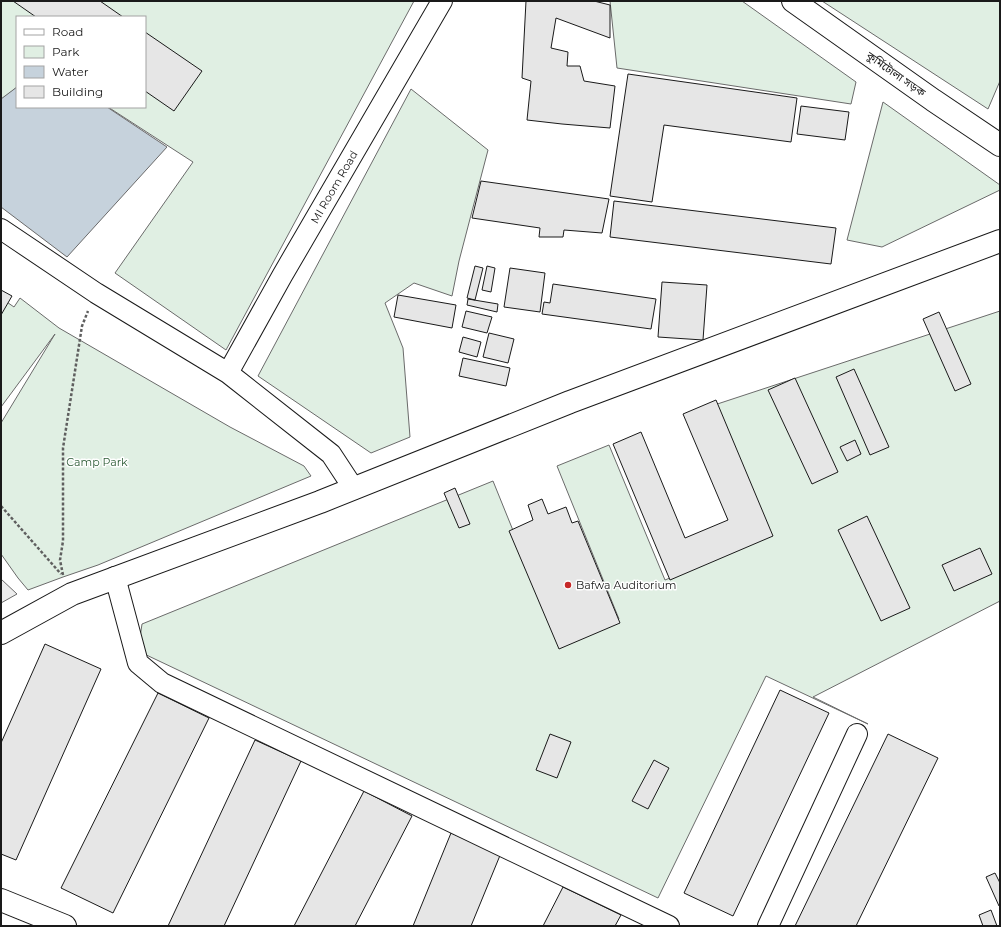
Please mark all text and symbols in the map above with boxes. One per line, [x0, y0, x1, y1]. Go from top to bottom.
legend [16, 16, 146, 108]
text: Road [52, 24, 83, 39]
text: Park [52, 44, 80, 59]
street label: কুর্মিটোলা সড়ক [863, 48, 928, 100]
text: Water [52, 64, 89, 79]
text: Building [52, 84, 103, 99]
street label: MI Room Road [307, 148, 361, 226]
park label: Camp Park [66, 455, 128, 469]
place label: Bafwa Auditorium [576, 578, 676, 592]
marker: Bafwa Auditorium [563, 580, 573, 590]

